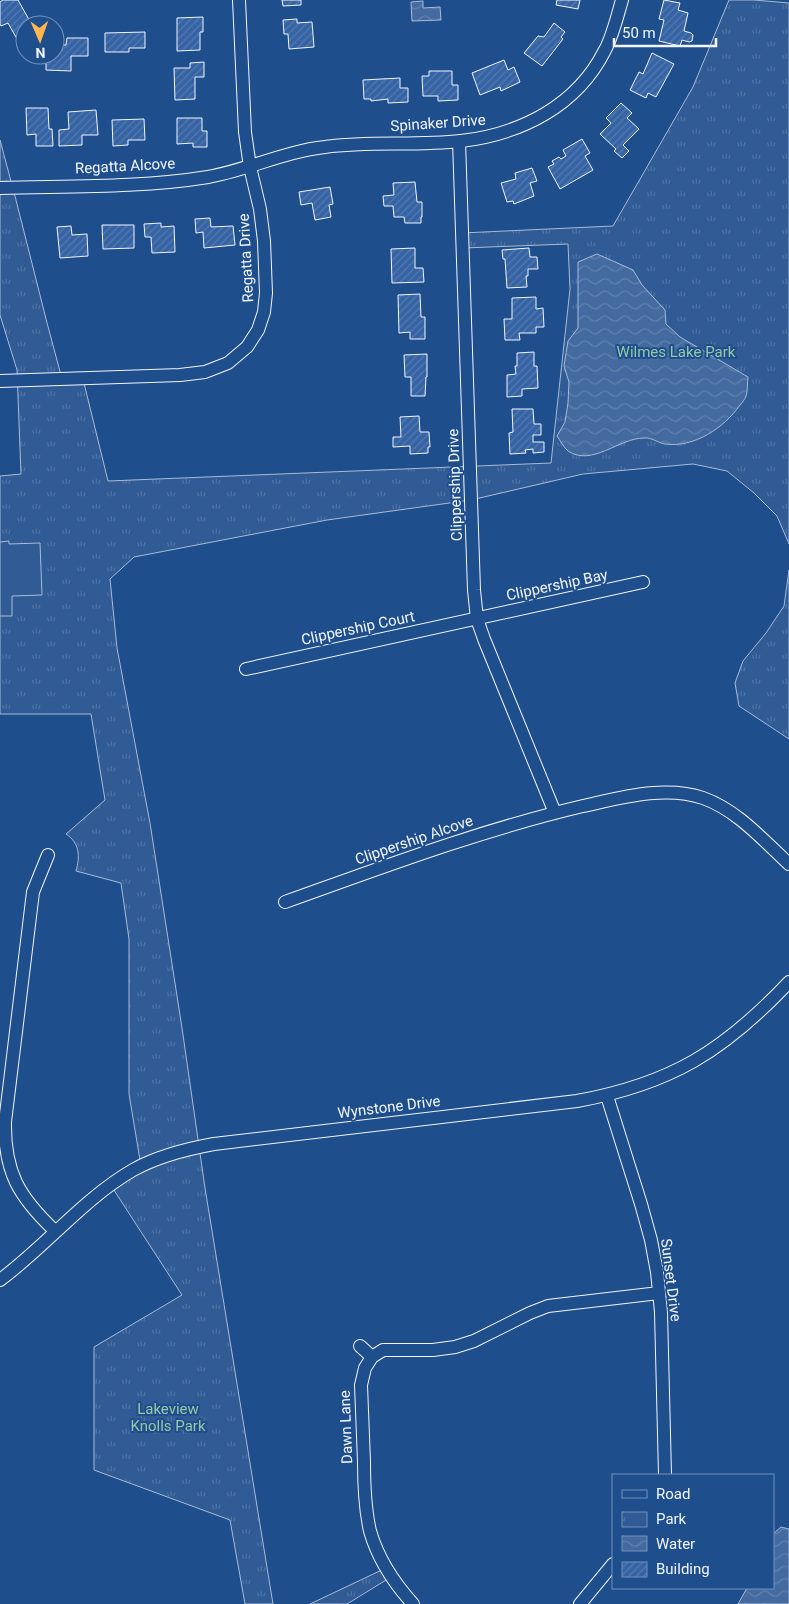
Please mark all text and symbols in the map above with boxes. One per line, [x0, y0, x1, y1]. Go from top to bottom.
north arrow [15, 15, 65, 65]
scale bar [614, 15, 716, 47]
text: 50 m [622, 24, 656, 42]
text: N [35, 45, 46, 61]
street label: Spinaker Drive [390, 111, 486, 135]
street label: Regatta Alcove [74, 154, 176, 178]
street label: Regatta Drive [235, 213, 257, 303]
park label: Wilmes Lake Park [617, 343, 736, 361]
street label: Clippership Drive [444, 428, 466, 541]
street label: Clippership Bay [505, 565, 609, 605]
street label: Clippership Court [300, 607, 417, 649]
street label: Clippership Alcove [353, 811, 475, 869]
street label: Wynstone Drive [337, 1092, 441, 1122]
street label: Sunset Drive [657, 1237, 685, 1323]
street label: Dawn Lane [336, 1390, 356, 1464]
park label: Lakeview Knolls Park [130, 1400, 206, 1435]
legend [612, 1474, 774, 1589]
text: Road [656, 1485, 690, 1503]
text: Park [656, 1510, 687, 1528]
text: Water [656, 1535, 695, 1553]
text: Building [656, 1560, 710, 1578]

